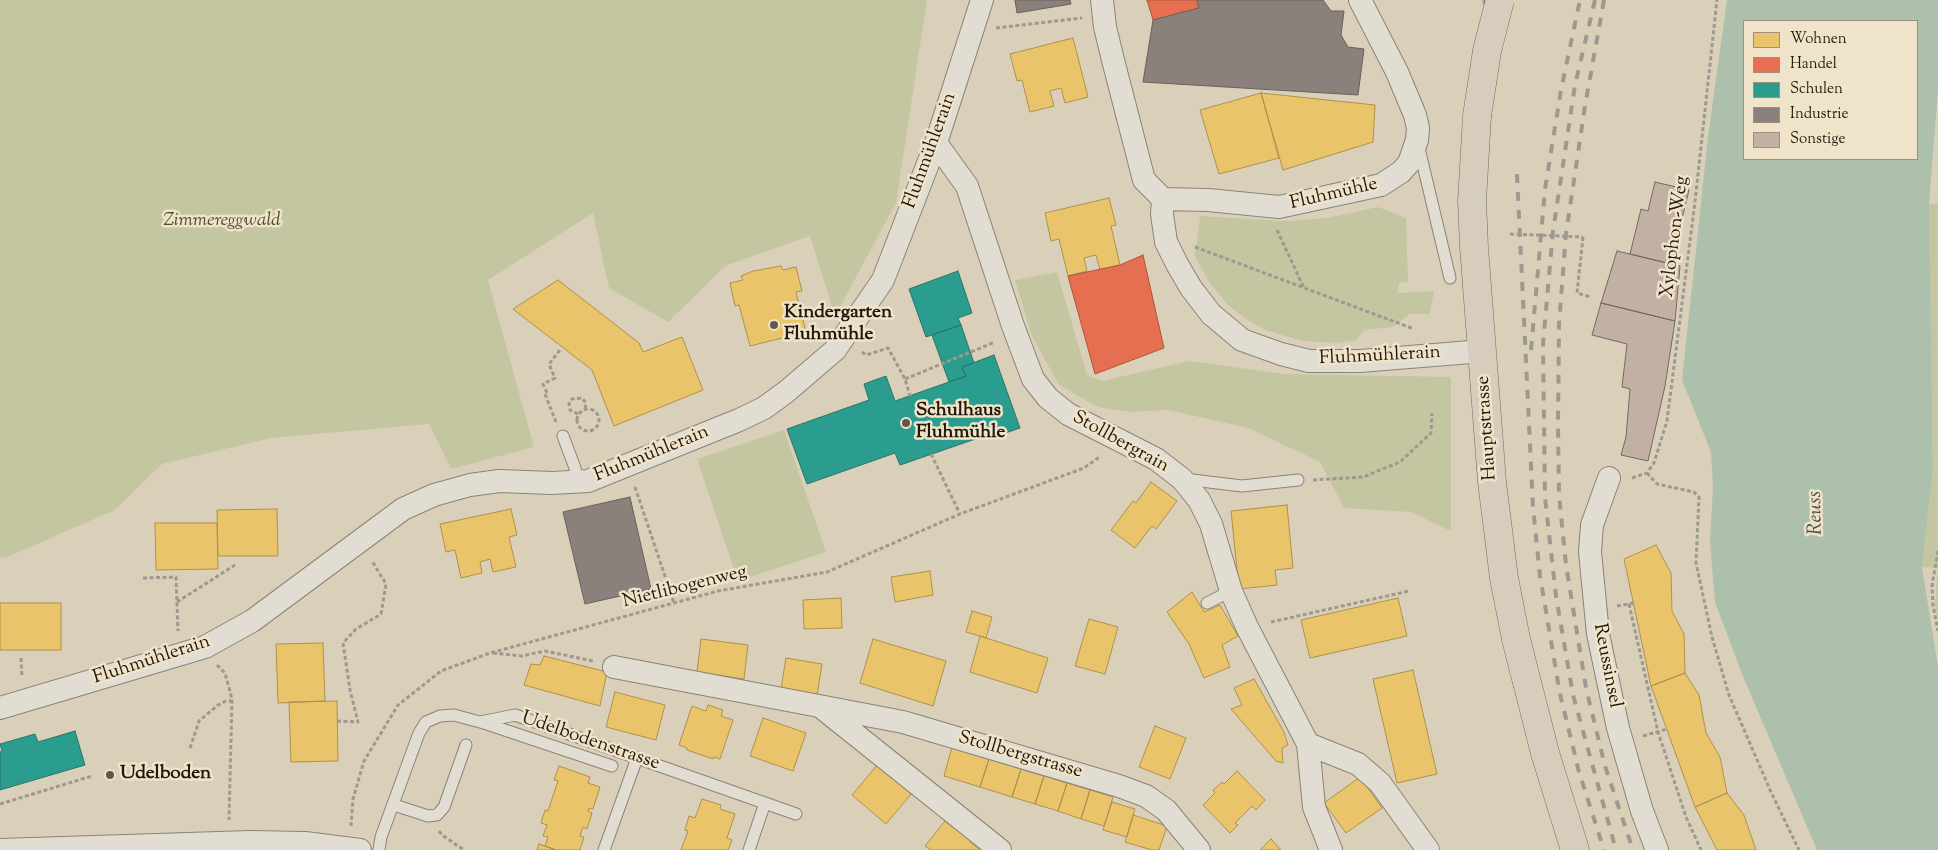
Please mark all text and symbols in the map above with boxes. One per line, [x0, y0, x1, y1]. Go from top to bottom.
legend [1743, 20, 1918, 160]
text: Wohnen [1790, 29, 1847, 50]
text: Handel [1790, 54, 1837, 75]
text: Schulen [1790, 79, 1843, 100]
street label: Fluhmühlerain [899, 90, 963, 212]
text: Industrie [1790, 104, 1848, 125]
text: Sonstige [1790, 129, 1845, 150]
street label: Fluhmühle [1288, 174, 1380, 216]
street label: Xylophon-Weg [1657, 175, 1695, 299]
park label: Zimmereggwald [163, 211, 281, 233]
place label: Kindergarten Fluhmühle [784, 303, 892, 347]
marker: Kindergarten Fluhmühle [768, 319, 780, 331]
street label: Fluhmühlerain [1319, 342, 1441, 372]
street label: Hauptstrasse [1473, 375, 1503, 481]
place label: Schulhaus Fluhmühle [916, 401, 1005, 445]
street label: Stollbergrain [1068, 407, 1172, 479]
marker: Schulhaus Fluhmühle [900, 417, 912, 429]
street label: Fluhmühlerain [591, 422, 713, 488]
water label: Reuss [1805, 491, 1829, 535]
street label: Nietlibogenweg [620, 562, 750, 614]
street label: Reussinsel [1587, 622, 1625, 710]
street label: Fluhmühlerain [91, 631, 213, 691]
street label: Udelbodenstrasse [518, 708, 662, 776]
street label: Stollbergstrasse [955, 727, 1085, 785]
place label: Udelboden [120, 764, 211, 786]
marker: Udelboden [104, 769, 116, 781]

